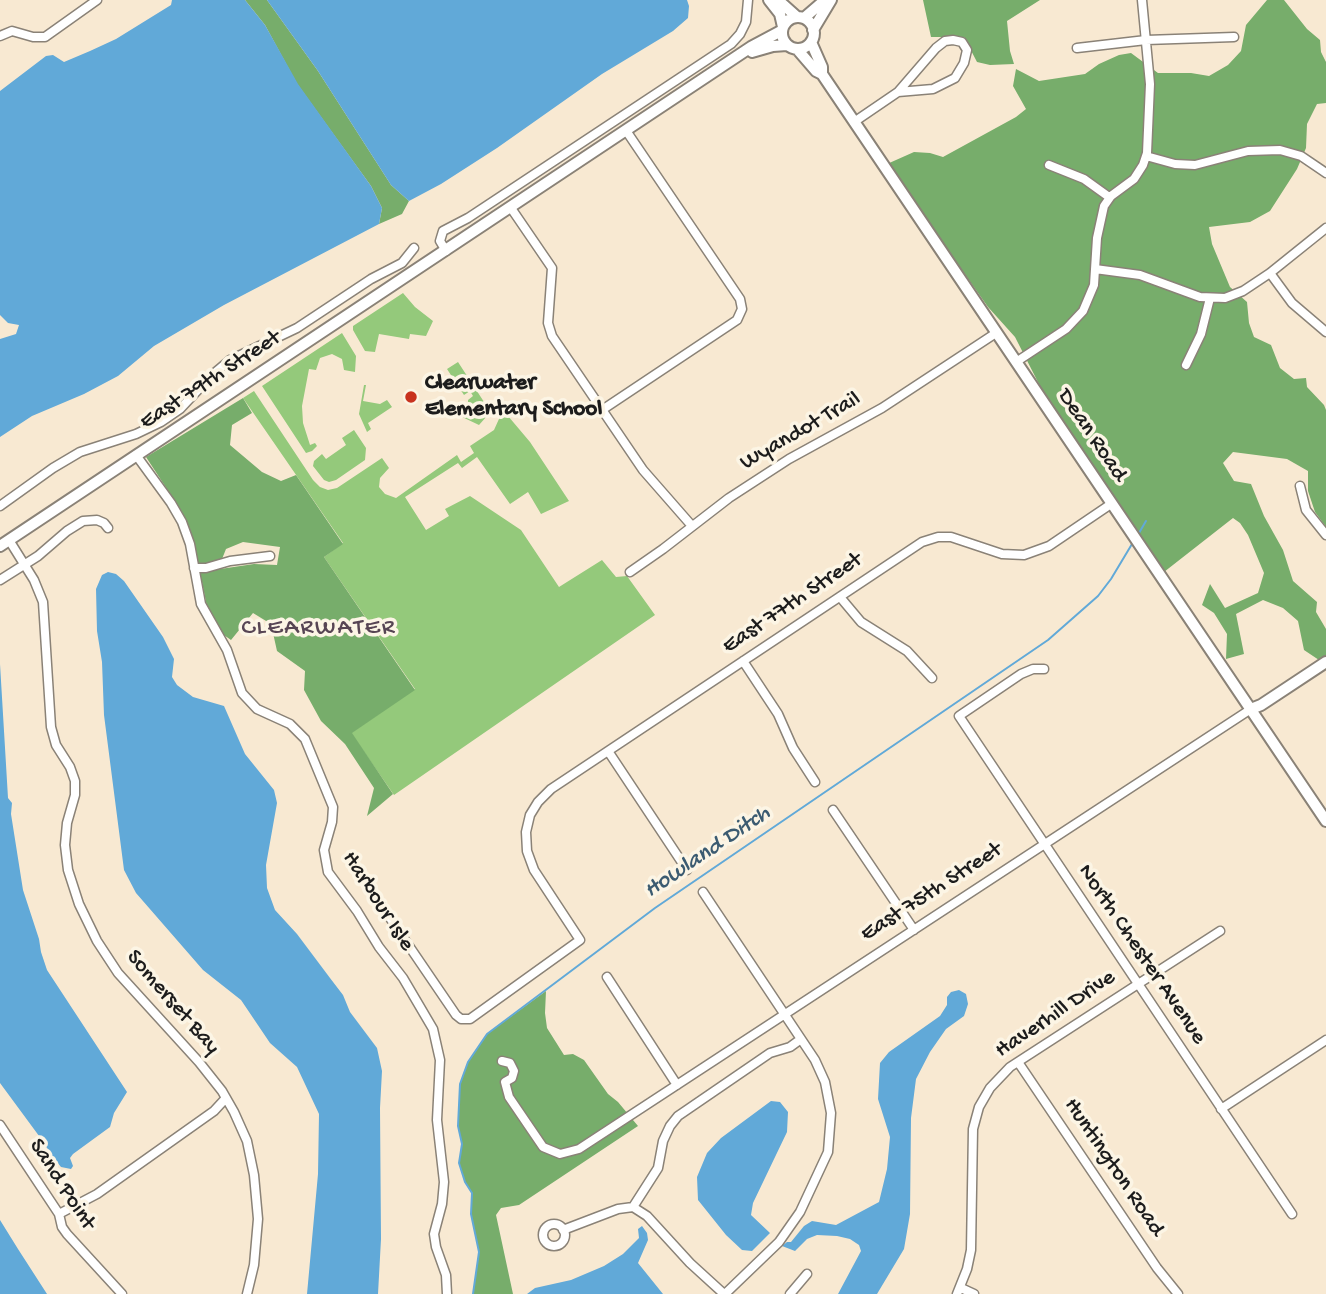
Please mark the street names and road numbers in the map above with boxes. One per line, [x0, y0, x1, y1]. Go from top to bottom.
street label: East 79th Street [135, 325, 287, 437]
street label: Dean Road [1050, 384, 1132, 488]
street label: Wyandot Trail [736, 386, 866, 478]
street label: East 77th Street [718, 547, 868, 661]
street label: East 75th Street [856, 837, 1008, 949]
street label: Harbour Isle [335, 847, 419, 957]
street label: North Chester Avenue [1070, 860, 1212, 1050]
street label: Somerset Bay [119, 945, 225, 1061]
street label: Haverhill Drive [991, 965, 1121, 1065]
street label: Huntington Road [1056, 1093, 1170, 1243]
street label: Sand Point [21, 1134, 101, 1236]

